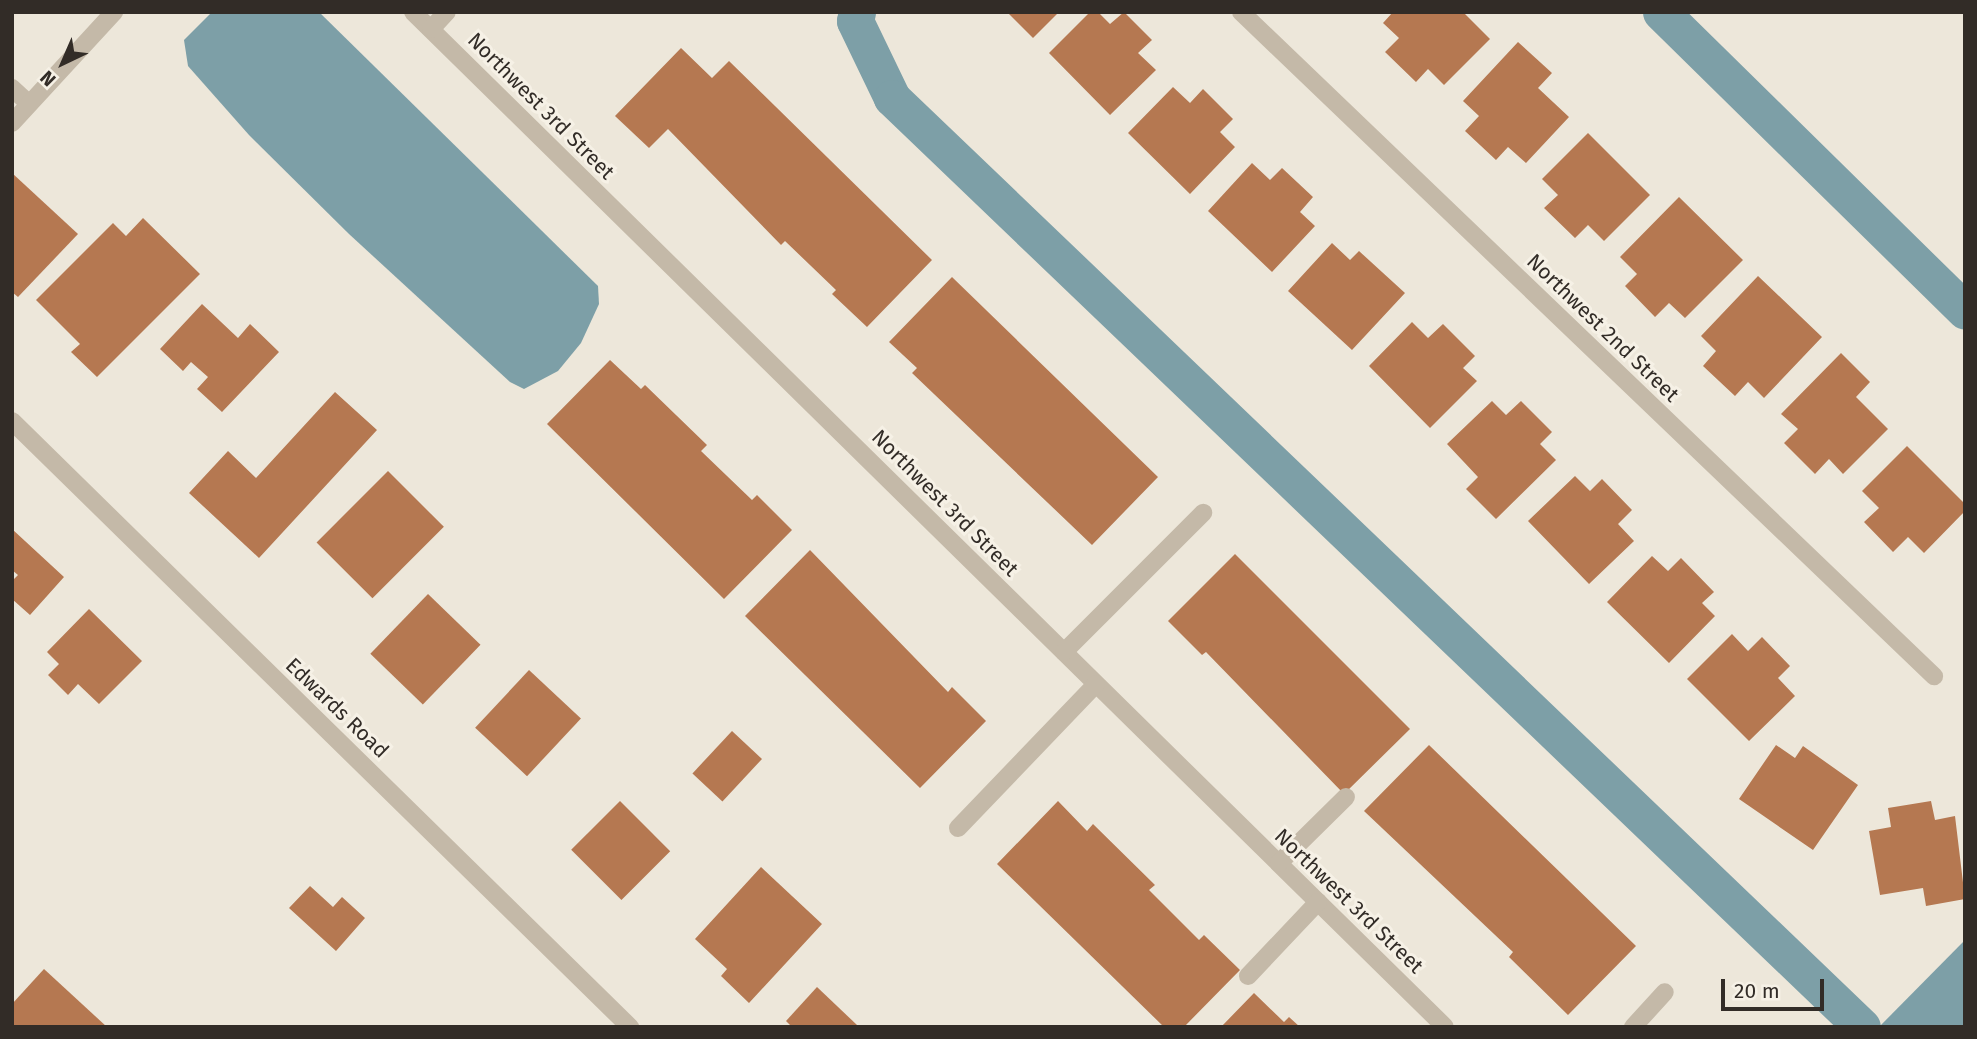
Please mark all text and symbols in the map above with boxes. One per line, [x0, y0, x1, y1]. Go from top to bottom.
street label: Northwest 3rd Street [462, 27, 620, 185]
north arrow [28, 28, 98, 98]
text: N [36, 66, 61, 91]
street label: Northwest 2nd Street [1522, 249, 1684, 407]
street label: Northwest 3rd Street [866, 424, 1024, 582]
street label: Edwards Road [280, 653, 394, 763]
street label: Northwest 3rd Street [1269, 823, 1429, 979]
scale bar [1725, 965, 1828, 1009]
text: 20 m [1734, 978, 1780, 1004]

